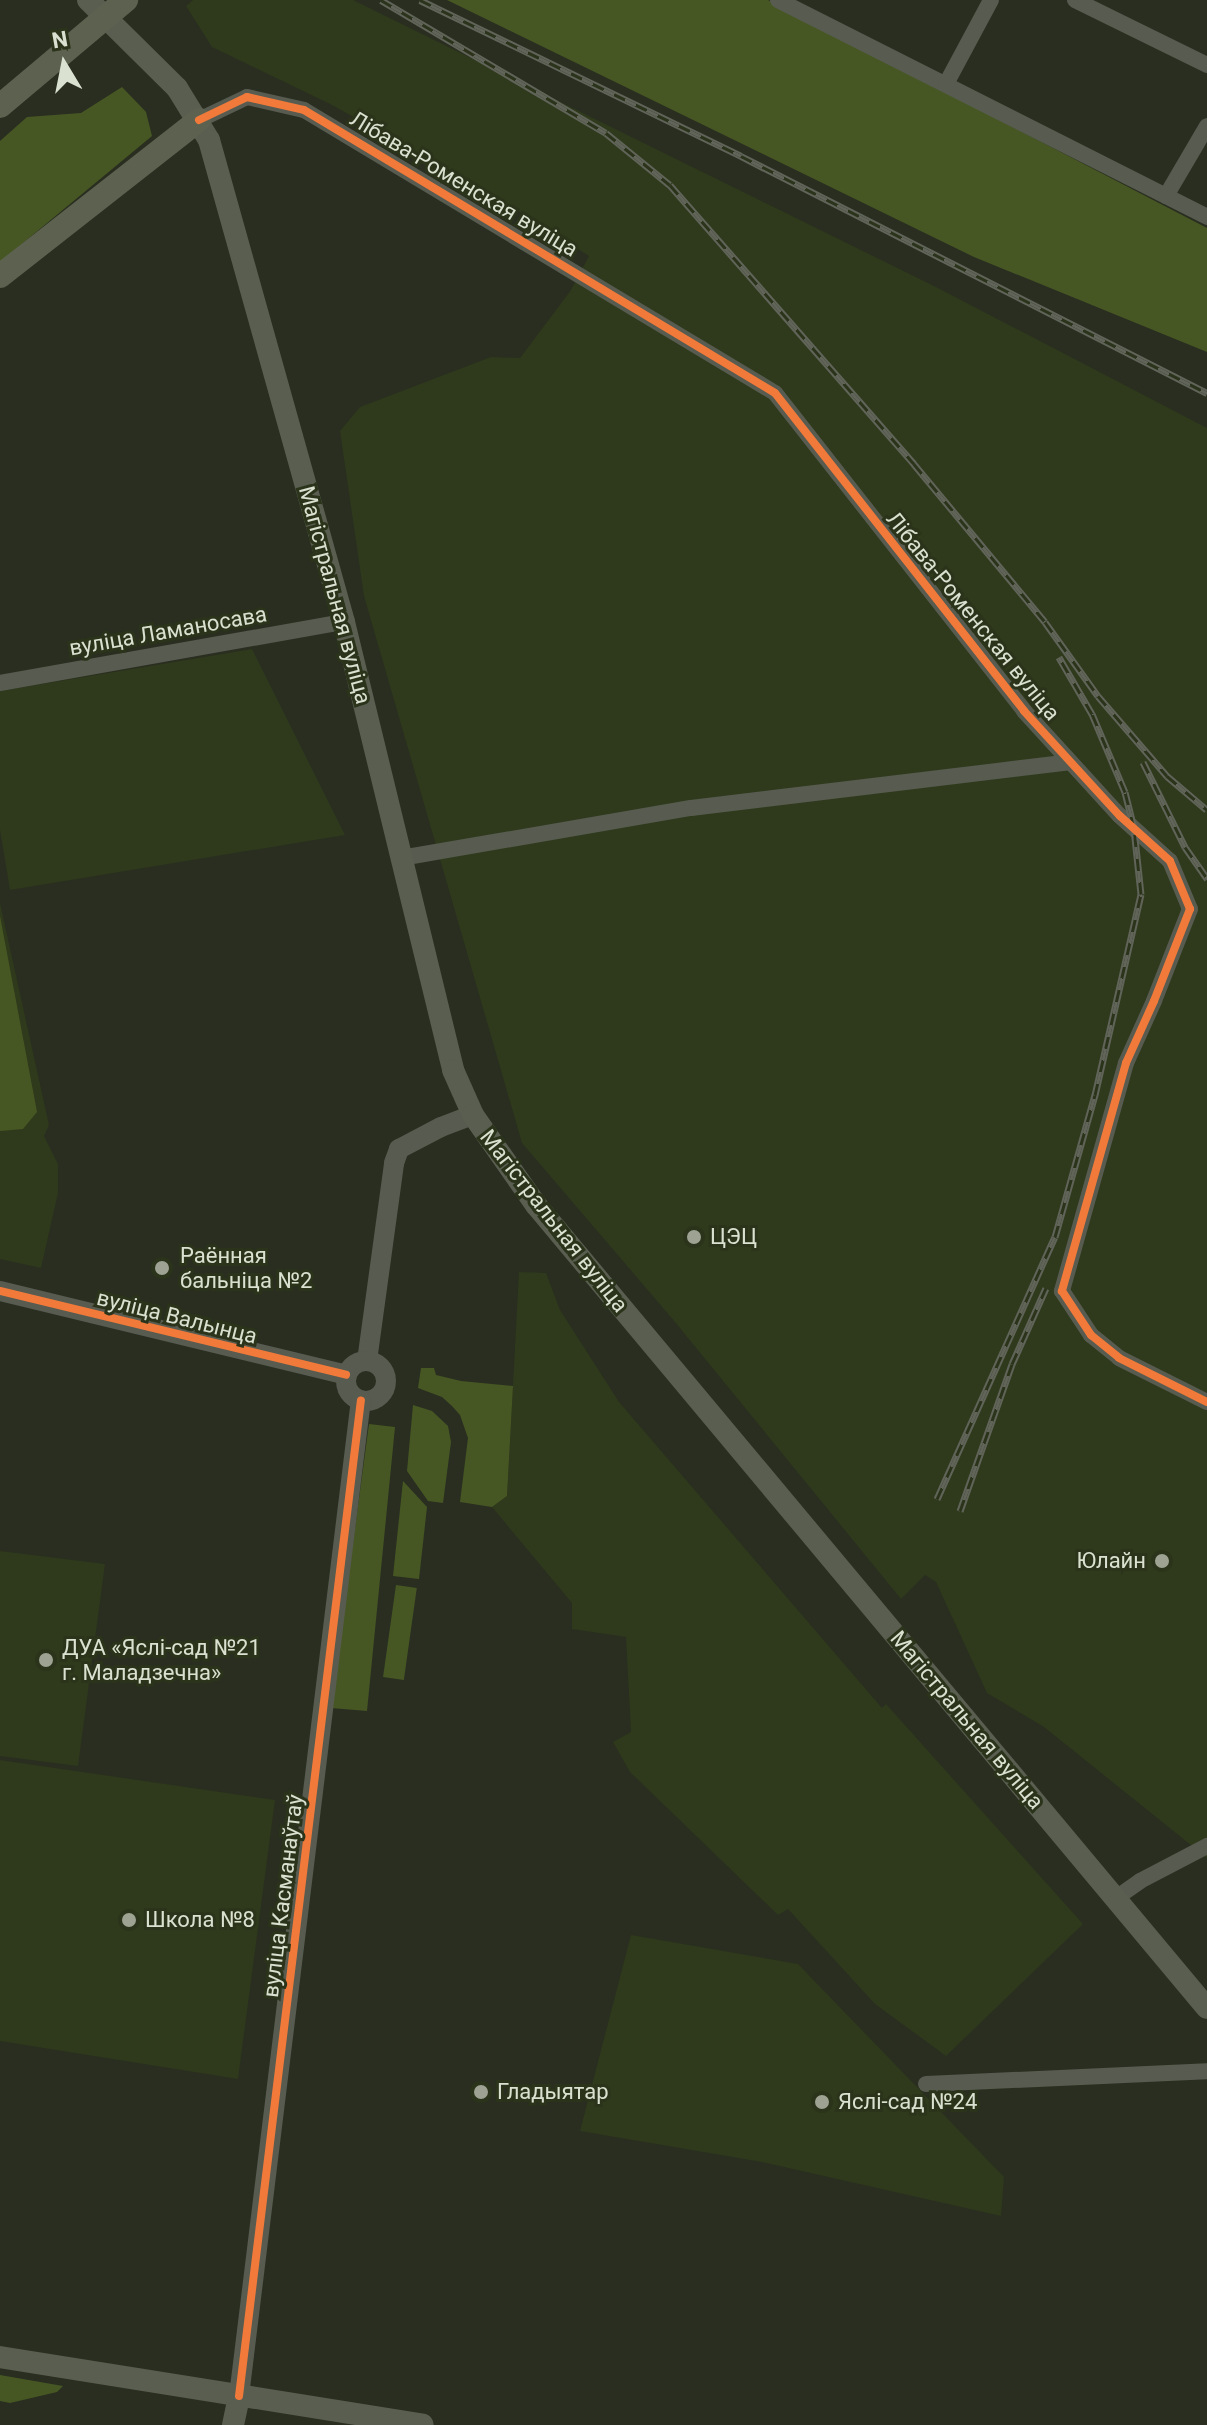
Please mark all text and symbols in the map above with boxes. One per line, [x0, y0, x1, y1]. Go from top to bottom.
north arrow [24, 24, 104, 104]
text: N [50, 26, 70, 54]
street label: Лібава-Роменская вуліца [345, 105, 583, 263]
street label: Магістральная вуліца [293, 483, 377, 707]
street label: Лібава-Роменская вуліца [881, 506, 1065, 726]
street label: вуліца Ламаносава [67, 601, 269, 661]
street label: Магістральная вуліца [474, 1124, 634, 1318]
place label: ЦЭЦ [710, 1224, 757, 1250]
marker: ЦЭЦ [685, 1228, 703, 1246]
place label: Раённая бальніца №2 [180, 1242, 312, 1294]
marker: Раённая бальніца №2 [151, 1257, 173, 1279]
street label: вуліца Валынца [94, 1284, 260, 1350]
place label: Юлайн [1076, 1548, 1146, 1574]
marker: Юлайн [1153, 1552, 1171, 1570]
street label: Магістральная вуліца [885, 1626, 1049, 1814]
place label: ДУА «Яслі-сад №21 г. Маладзечна» [62, 1634, 261, 1686]
marker: ДУА «Яслі-сад №21 г. Маладзечна» [37, 1651, 55, 1669]
street label: вуліца Касманаўтаў [257, 1793, 309, 1999]
place label: Школа №8 [145, 1907, 255, 1933]
marker: Школа №8 [120, 1911, 138, 1929]
place label: Гладыятар [497, 2079, 608, 2105]
marker: Гладыятар [472, 2083, 490, 2101]
place label: Яслі-сад №24 [838, 2089, 977, 2115]
marker: Яслі-сад №24 [813, 2093, 831, 2111]

